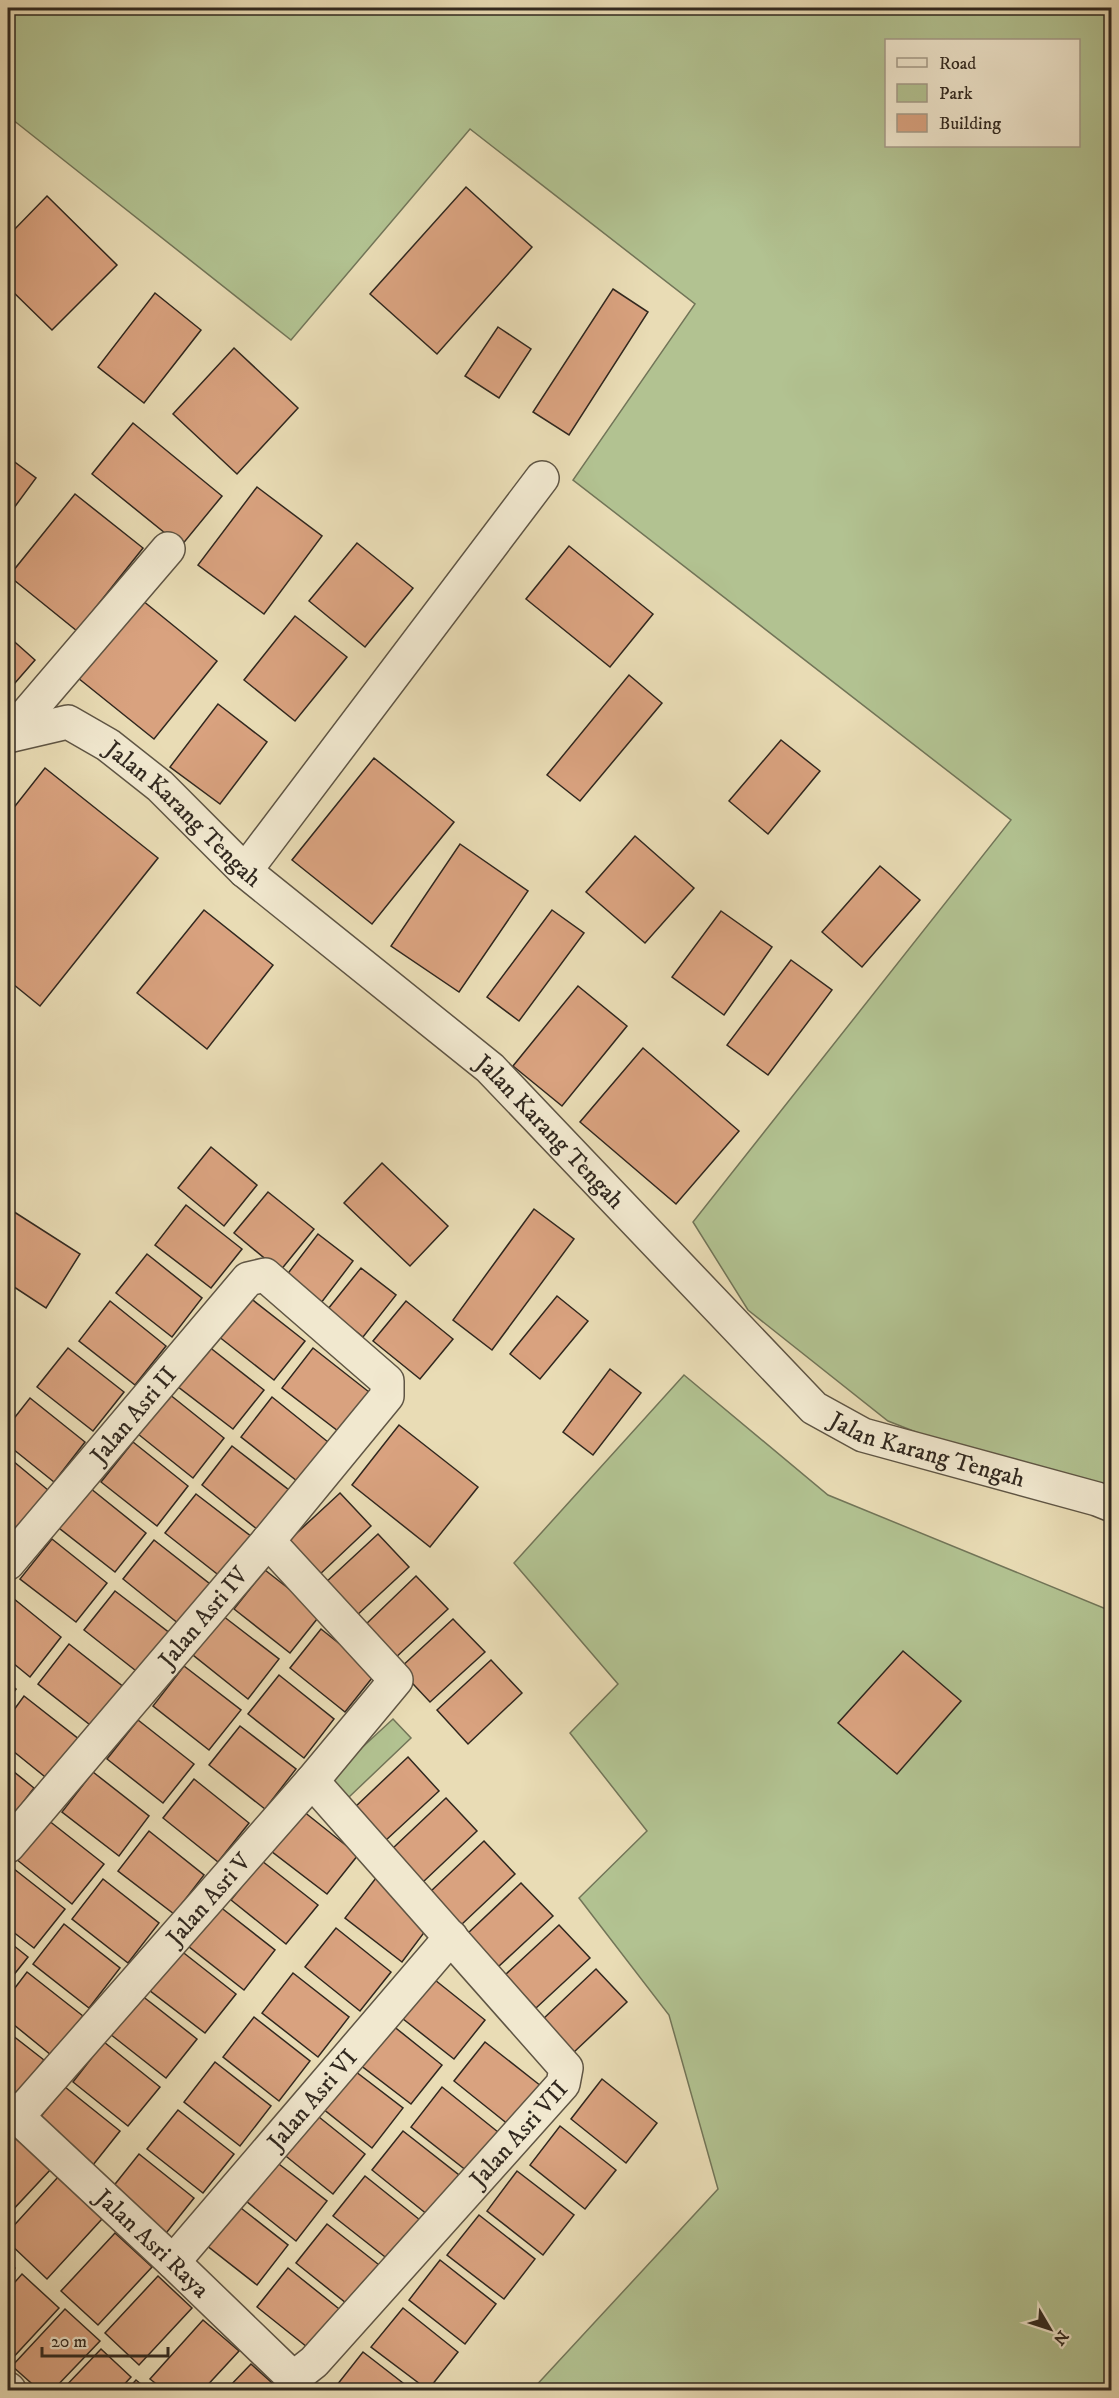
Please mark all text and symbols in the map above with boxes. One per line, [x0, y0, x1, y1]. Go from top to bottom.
legend [885, 39, 1080, 147]
text: Road [939, 53, 976, 75]
text: Park [939, 83, 973, 105]
text: Building [939, 113, 1001, 135]
street label: Jalan Karang Tengah [97, 733, 267, 894]
street label: Jalan Karang Tengah [468, 1047, 631, 1216]
street label: Jalan Asri II [83, 1361, 184, 1472]
street label: Jalan Karang Tengah [822, 1405, 1028, 1495]
street label: Jalan Asri IV [151, 1560, 255, 1676]
street label: Jalan Asri V [159, 1847, 258, 1954]
street label: Jalan Asri VI [260, 2043, 364, 2158]
street label: Jalan Asri VII [462, 2075, 575, 2195]
street label: Jalan Asri Raya [87, 2182, 216, 2305]
north arrow [1020, 2299, 1080, 2359]
scale bar [42, 2320, 168, 2358]
text: N [1049, 2326, 1073, 2349]
text: 20 m [51, 2331, 87, 2353]

